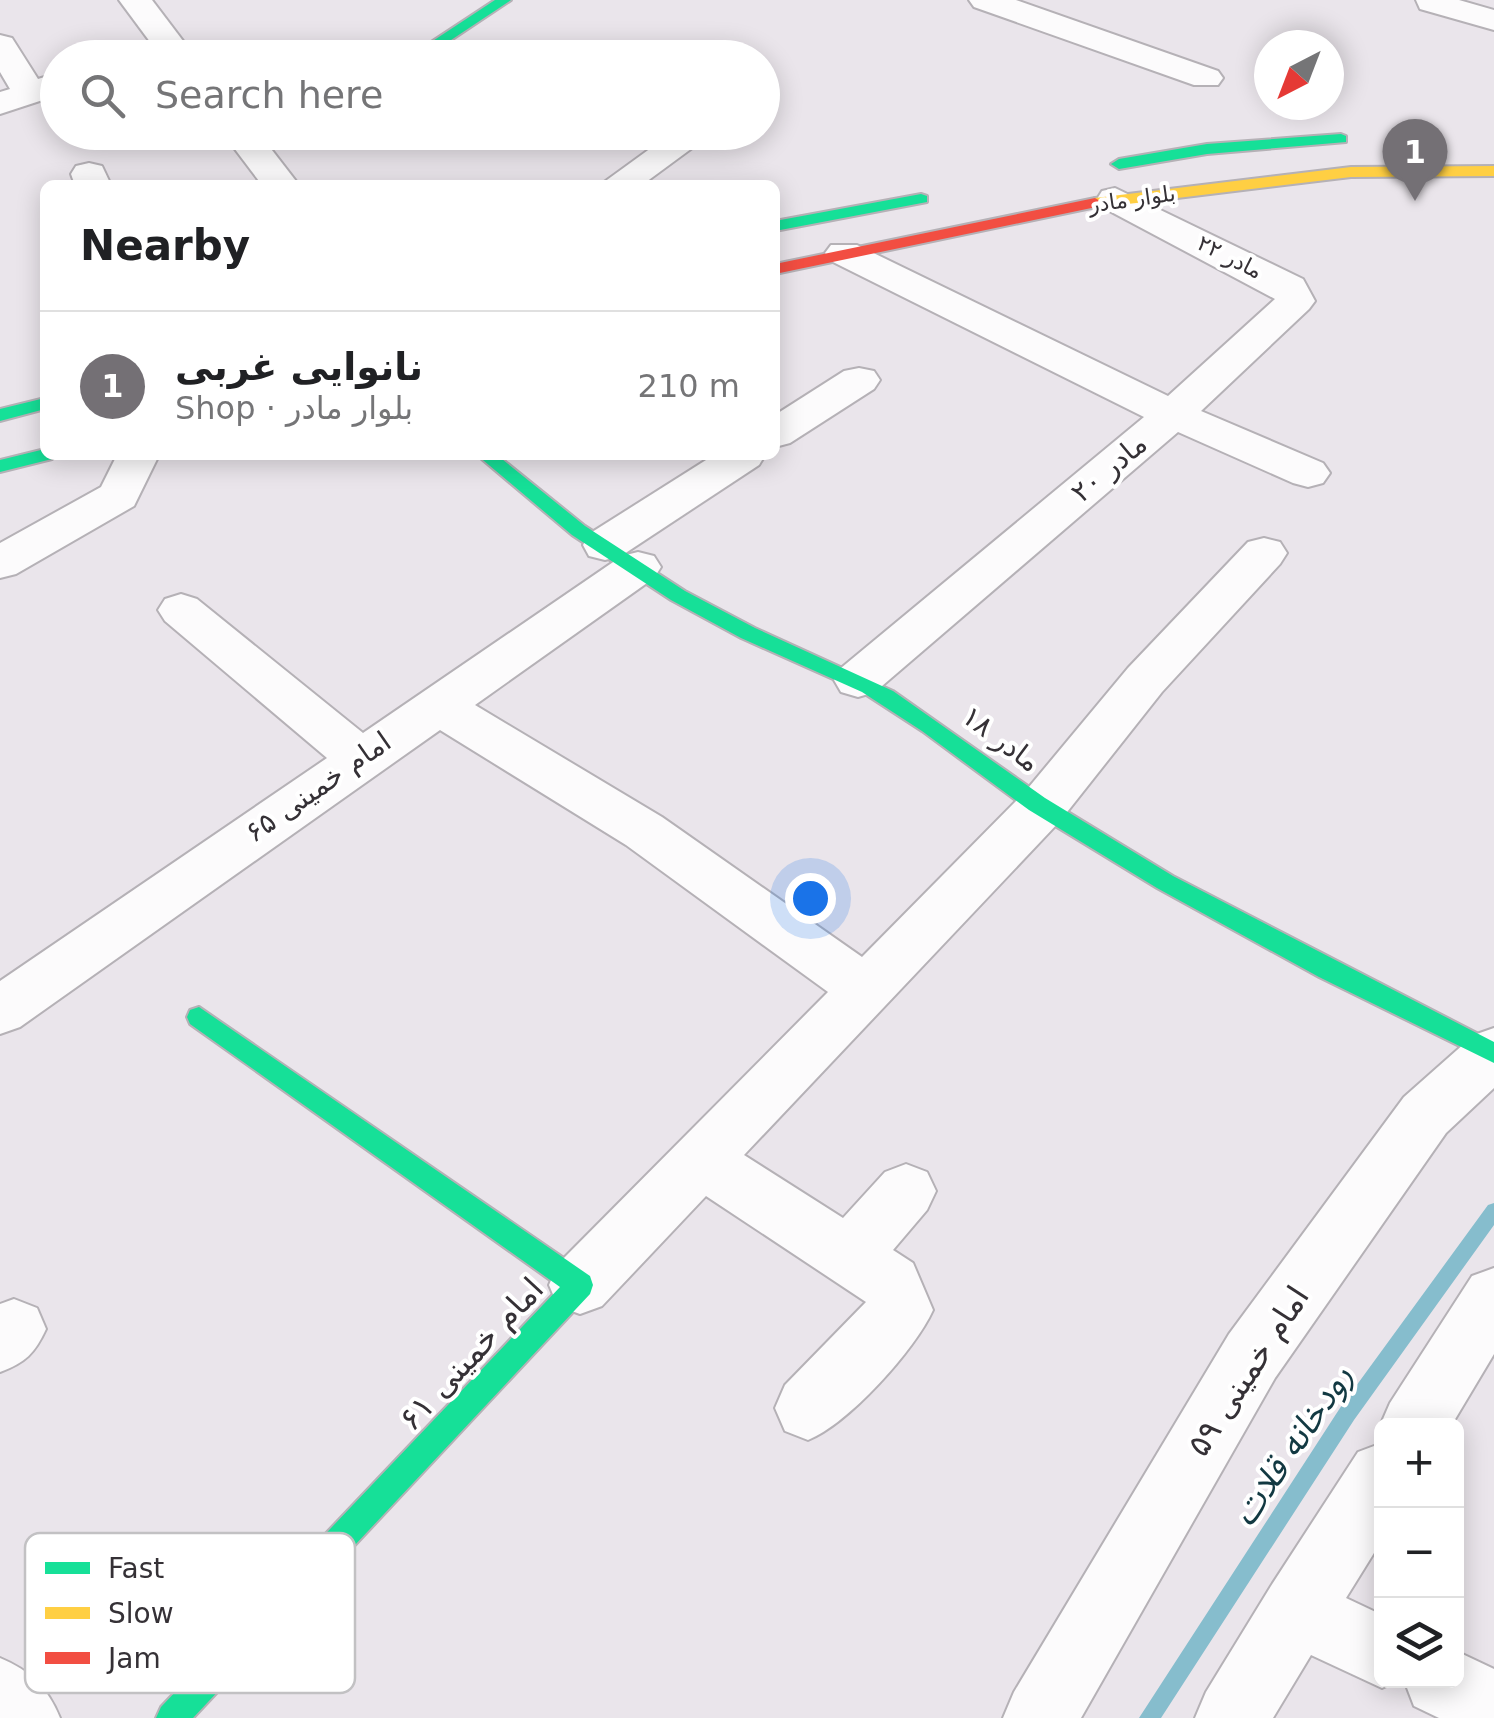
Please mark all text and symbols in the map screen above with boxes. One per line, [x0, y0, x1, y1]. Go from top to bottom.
north arrow [1254, 30, 1344, 120]
search box [40, 40, 780, 150]
icon: search [75, 68, 130, 123]
text: Search here [155, 73, 383, 117]
pin: 1 [1382, 119, 1448, 201]
street label: بلوار مادر [1086, 181, 1177, 218]
text: Nearby [80, 221, 250, 270]
street label: مادر ۲۲ [1193, 230, 1267, 284]
text: نانوایی غربی [175, 345, 423, 389]
text: 1 [101, 367, 124, 405]
text: 210 m [638, 367, 740, 405]
text: Shop · بلوار مادر [175, 389, 413, 427]
street label: مادر ۲۰ [1064, 427, 1154, 509]
street label: مادر ۱۸ [956, 699, 1046, 779]
street label: امام خمینی ۶۵ [239, 725, 397, 849]
your location [785, 873, 836, 924]
street label: امام خمینی ۶۱ [391, 1270, 551, 1438]
street label: امام خمینی ۵۹ [1179, 1279, 1317, 1463]
water label: رودخانه قلات [1224, 1357, 1361, 1533]
map controls [1374, 1418, 1464, 1688]
button: + [1374, 1418, 1464, 1508]
button: − [1374, 1508, 1464, 1598]
legend [25, 1533, 355, 1693]
text: Fast [108, 1552, 164, 1585]
text: Slow [108, 1597, 174, 1630]
button: layers [1374, 1598, 1464, 1688]
text: Jam [106, 1642, 161, 1675]

